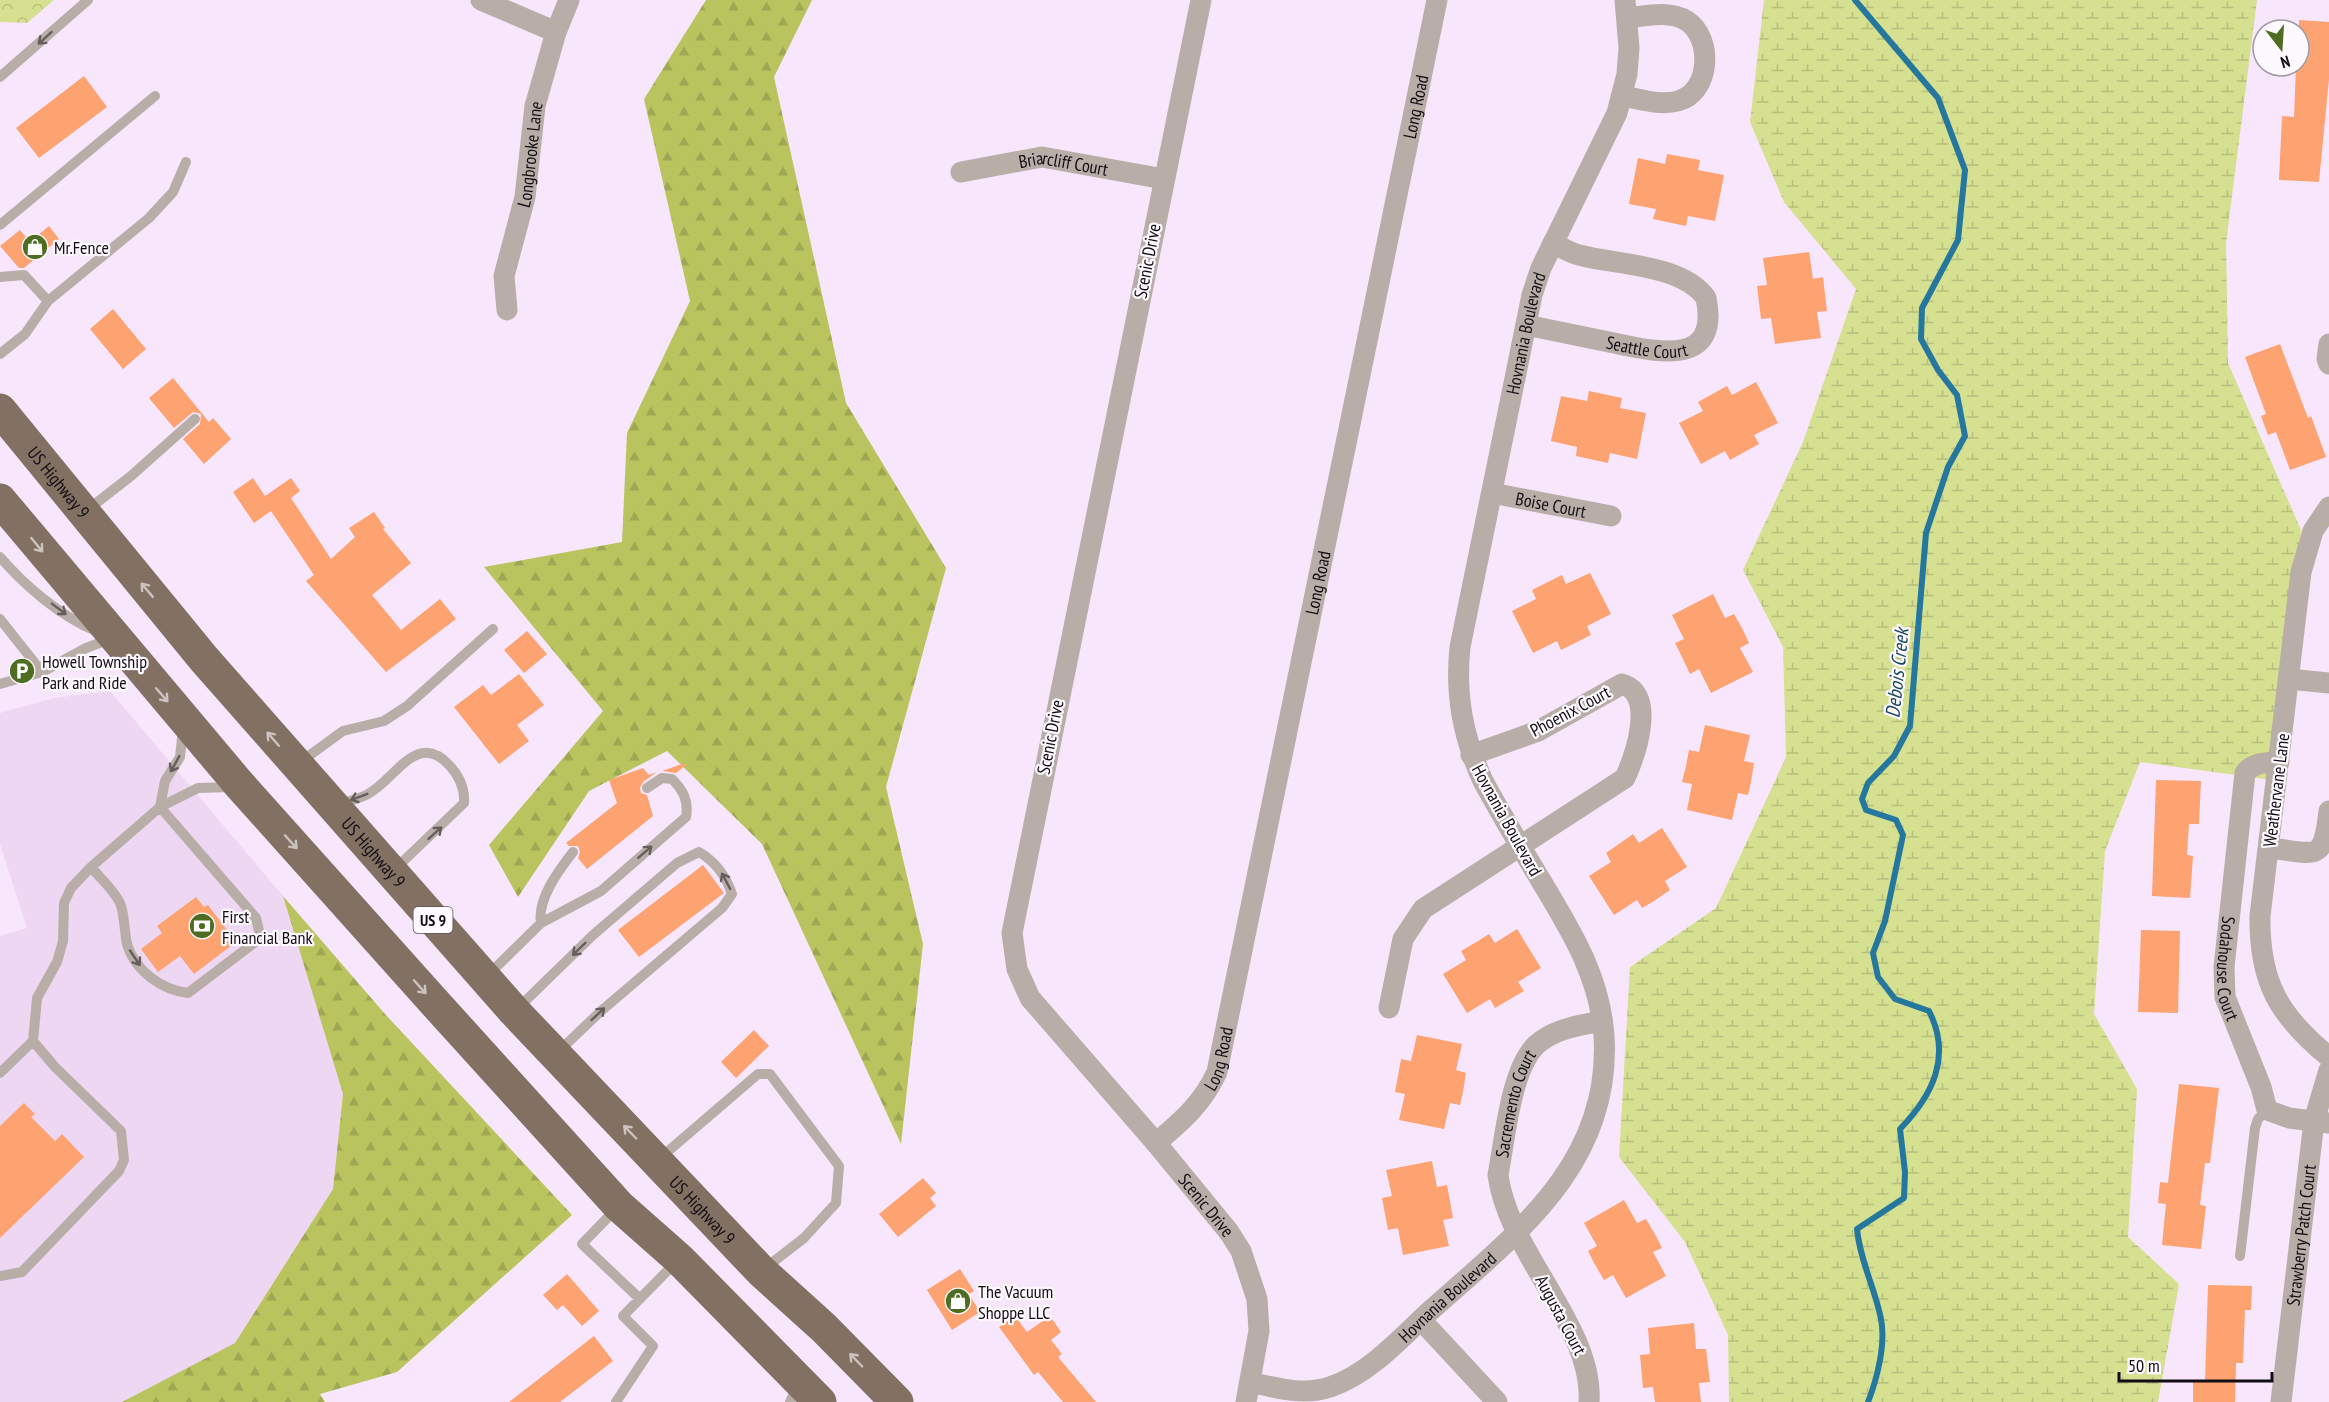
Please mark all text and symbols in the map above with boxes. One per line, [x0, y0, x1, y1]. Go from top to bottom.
north arrow [2251, 18, 2311, 78]
one-way arrow [38, 31, 53, 45]
text: N [2278, 52, 2292, 73]
street label: Long Road [1397, 73, 1433, 141]
street label: Longbrooke Lane [511, 98, 547, 210]
street label: Briarcliff Court [1017, 146, 1110, 180]
street label: Scenic Drive [1128, 222, 1166, 300]
shop icon: Mr.Fence [20, 232, 50, 262]
place label: Mr.Fence [54, 236, 109, 259]
street label: Hovnania Boulevard [1500, 269, 1550, 396]
street label: Seattle Court [1604, 330, 1690, 363]
street label: US Highway 9 [23, 441, 95, 523]
street label: Boise Court [1514, 486, 1588, 522]
one-way arrow [30, 537, 44, 552]
street label: Long Road [1300, 549, 1335, 617]
one-way arrow [140, 583, 154, 598]
one-way arrow [51, 603, 67, 615]
water label: Debois Creek [1879, 625, 1915, 719]
place label: Howell Township Park and Ride [42, 650, 147, 694]
parking icon: Howell Township Park and Ride [7, 656, 37, 686]
street label: Phoenix Court [1526, 680, 1614, 742]
one-way arrow [155, 687, 169, 702]
street label: Scenic Drive [1031, 698, 1069, 776]
one-way arrow [267, 731, 280, 747]
street label: Weathervane Lane [2258, 732, 2294, 848]
one-way arrow [169, 755, 181, 772]
street label: Hovnania Boulevard [1467, 760, 1547, 880]
one-way arrow [350, 792, 369, 803]
street label: US Highway 9 [337, 812, 411, 892]
one-way arrow [427, 826, 442, 840]
one-way arrow [284, 834, 298, 849]
one-way arrow [638, 845, 653, 859]
one-way arrow [720, 873, 732, 890]
place label: First Financial Bank [222, 905, 312, 949]
road number: US 9 [414, 907, 452, 933]
bank icon: First Financial Bank [187, 911, 217, 941]
street label: Sodahouse Court [2212, 915, 2245, 1024]
one-way arrow [572, 942, 587, 956]
one-way arrow [129, 949, 141, 966]
one-way arrow [413, 979, 427, 994]
one-way arrow [590, 1007, 605, 1021]
street label: Long Road [1198, 1025, 1237, 1095]
street label: Sacremento Court [1490, 1045, 1540, 1159]
one-way arrow [623, 1125, 637, 1140]
street label: Strawberry Patch Court [2281, 1163, 2320, 1307]
street label: Scenic Drive [1174, 1168, 1240, 1241]
street label: US Highway 9 [665, 1171, 741, 1249]
street label: Hovnania Boulevard [1393, 1246, 1501, 1347]
street label: Augusta Court [1530, 1271, 1592, 1359]
place label: The Vacuum Shoppe LLC [978, 1280, 1053, 1324]
shop icon: The Vacuum Shoppe LLC [943, 1286, 973, 1316]
scale bar [2119, 1345, 2272, 1383]
one-way arrow [848, 1353, 863, 1368]
text: 50 m [2128, 1354, 2160, 1377]

